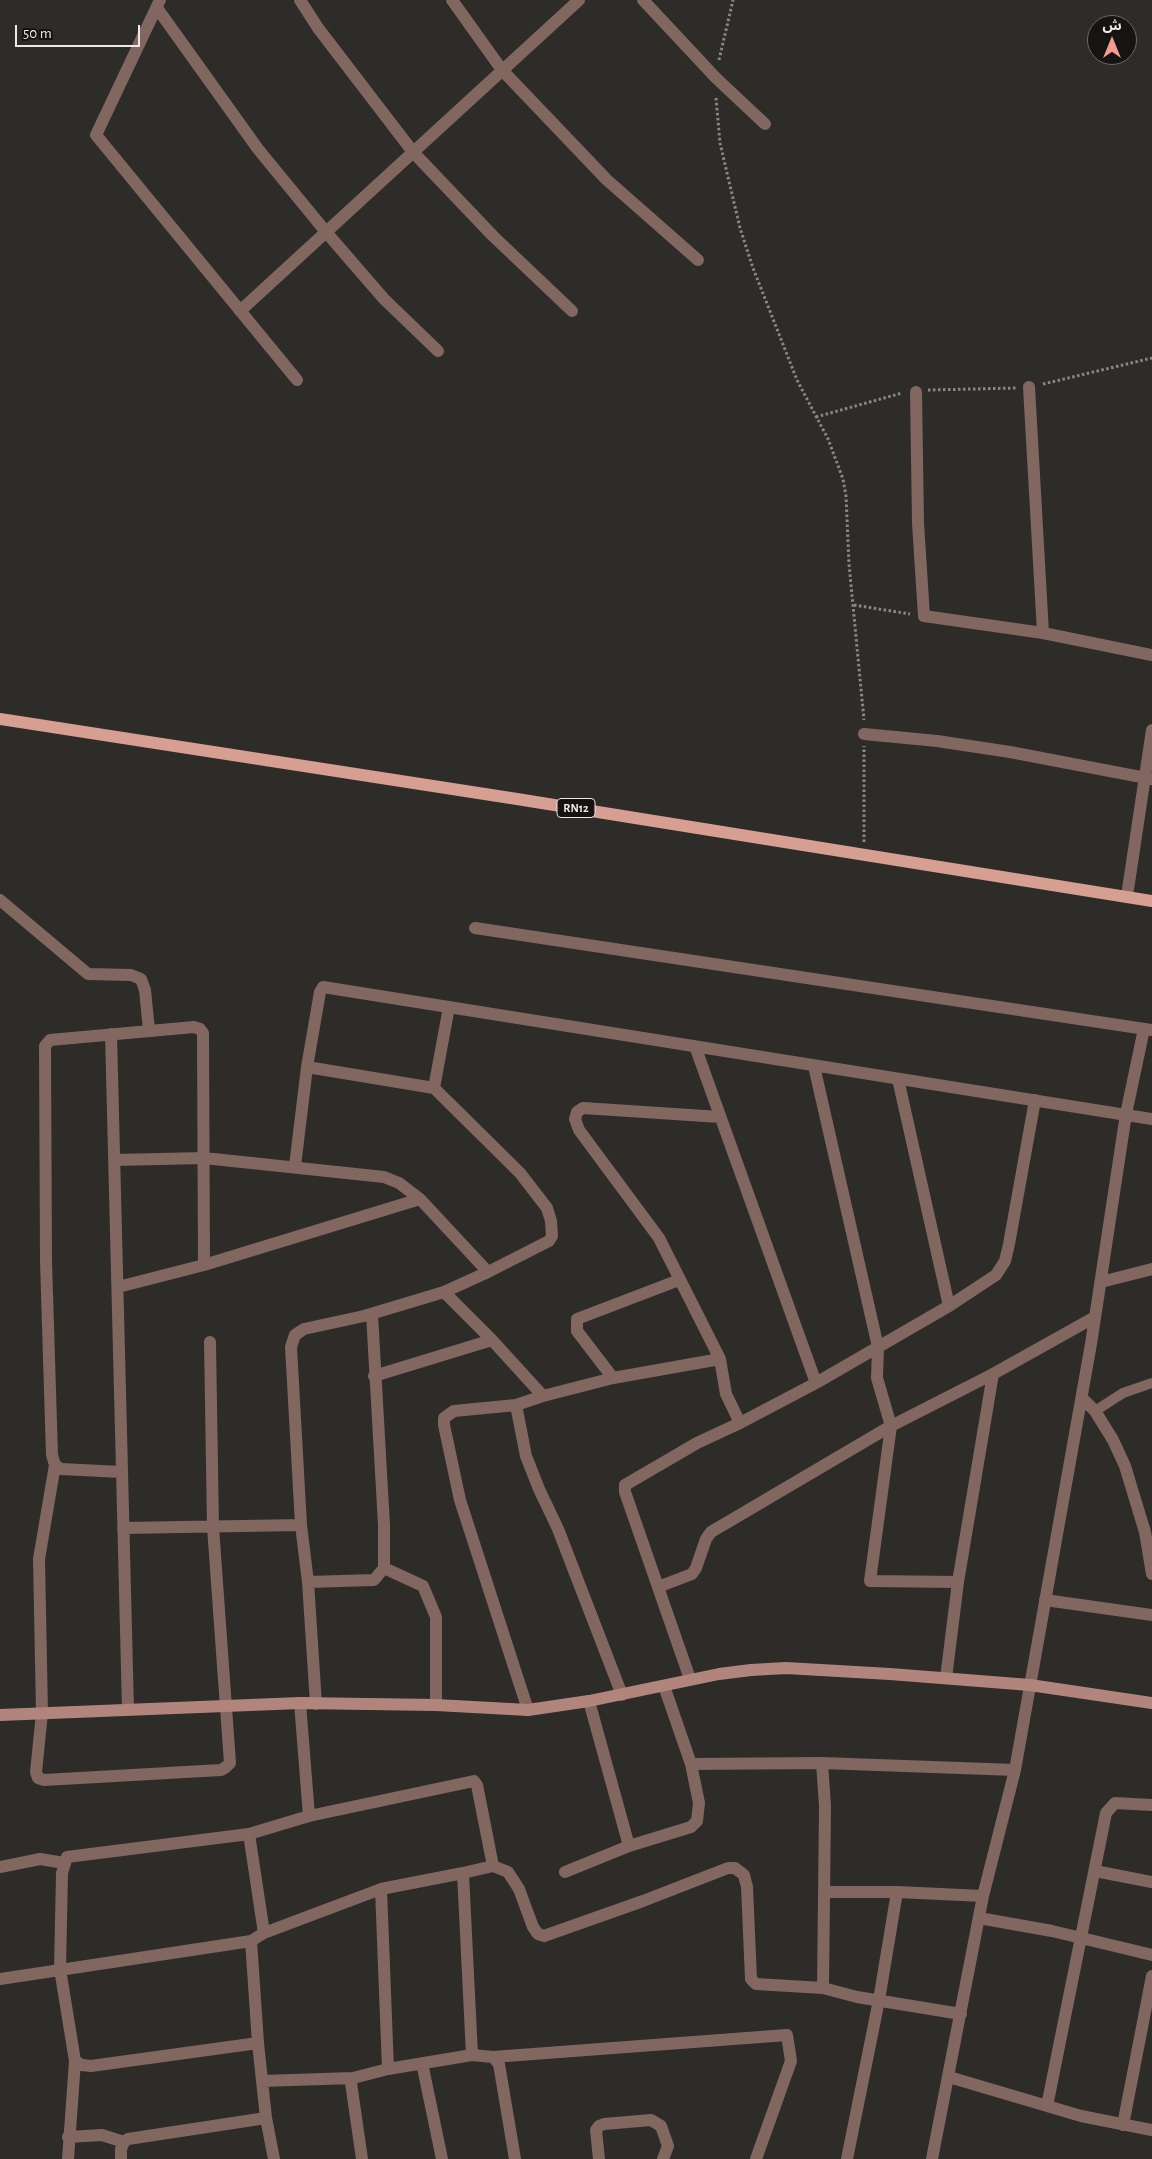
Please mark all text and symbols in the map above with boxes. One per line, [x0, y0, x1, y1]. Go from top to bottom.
scale bar [18, 15, 142, 47]
north arrow [1087, 15, 1137, 65]
text: ش [1102, 19, 1122, 33]
text: 50 m [23, 26, 52, 41]
road number: RN12 [557, 798, 595, 818]

